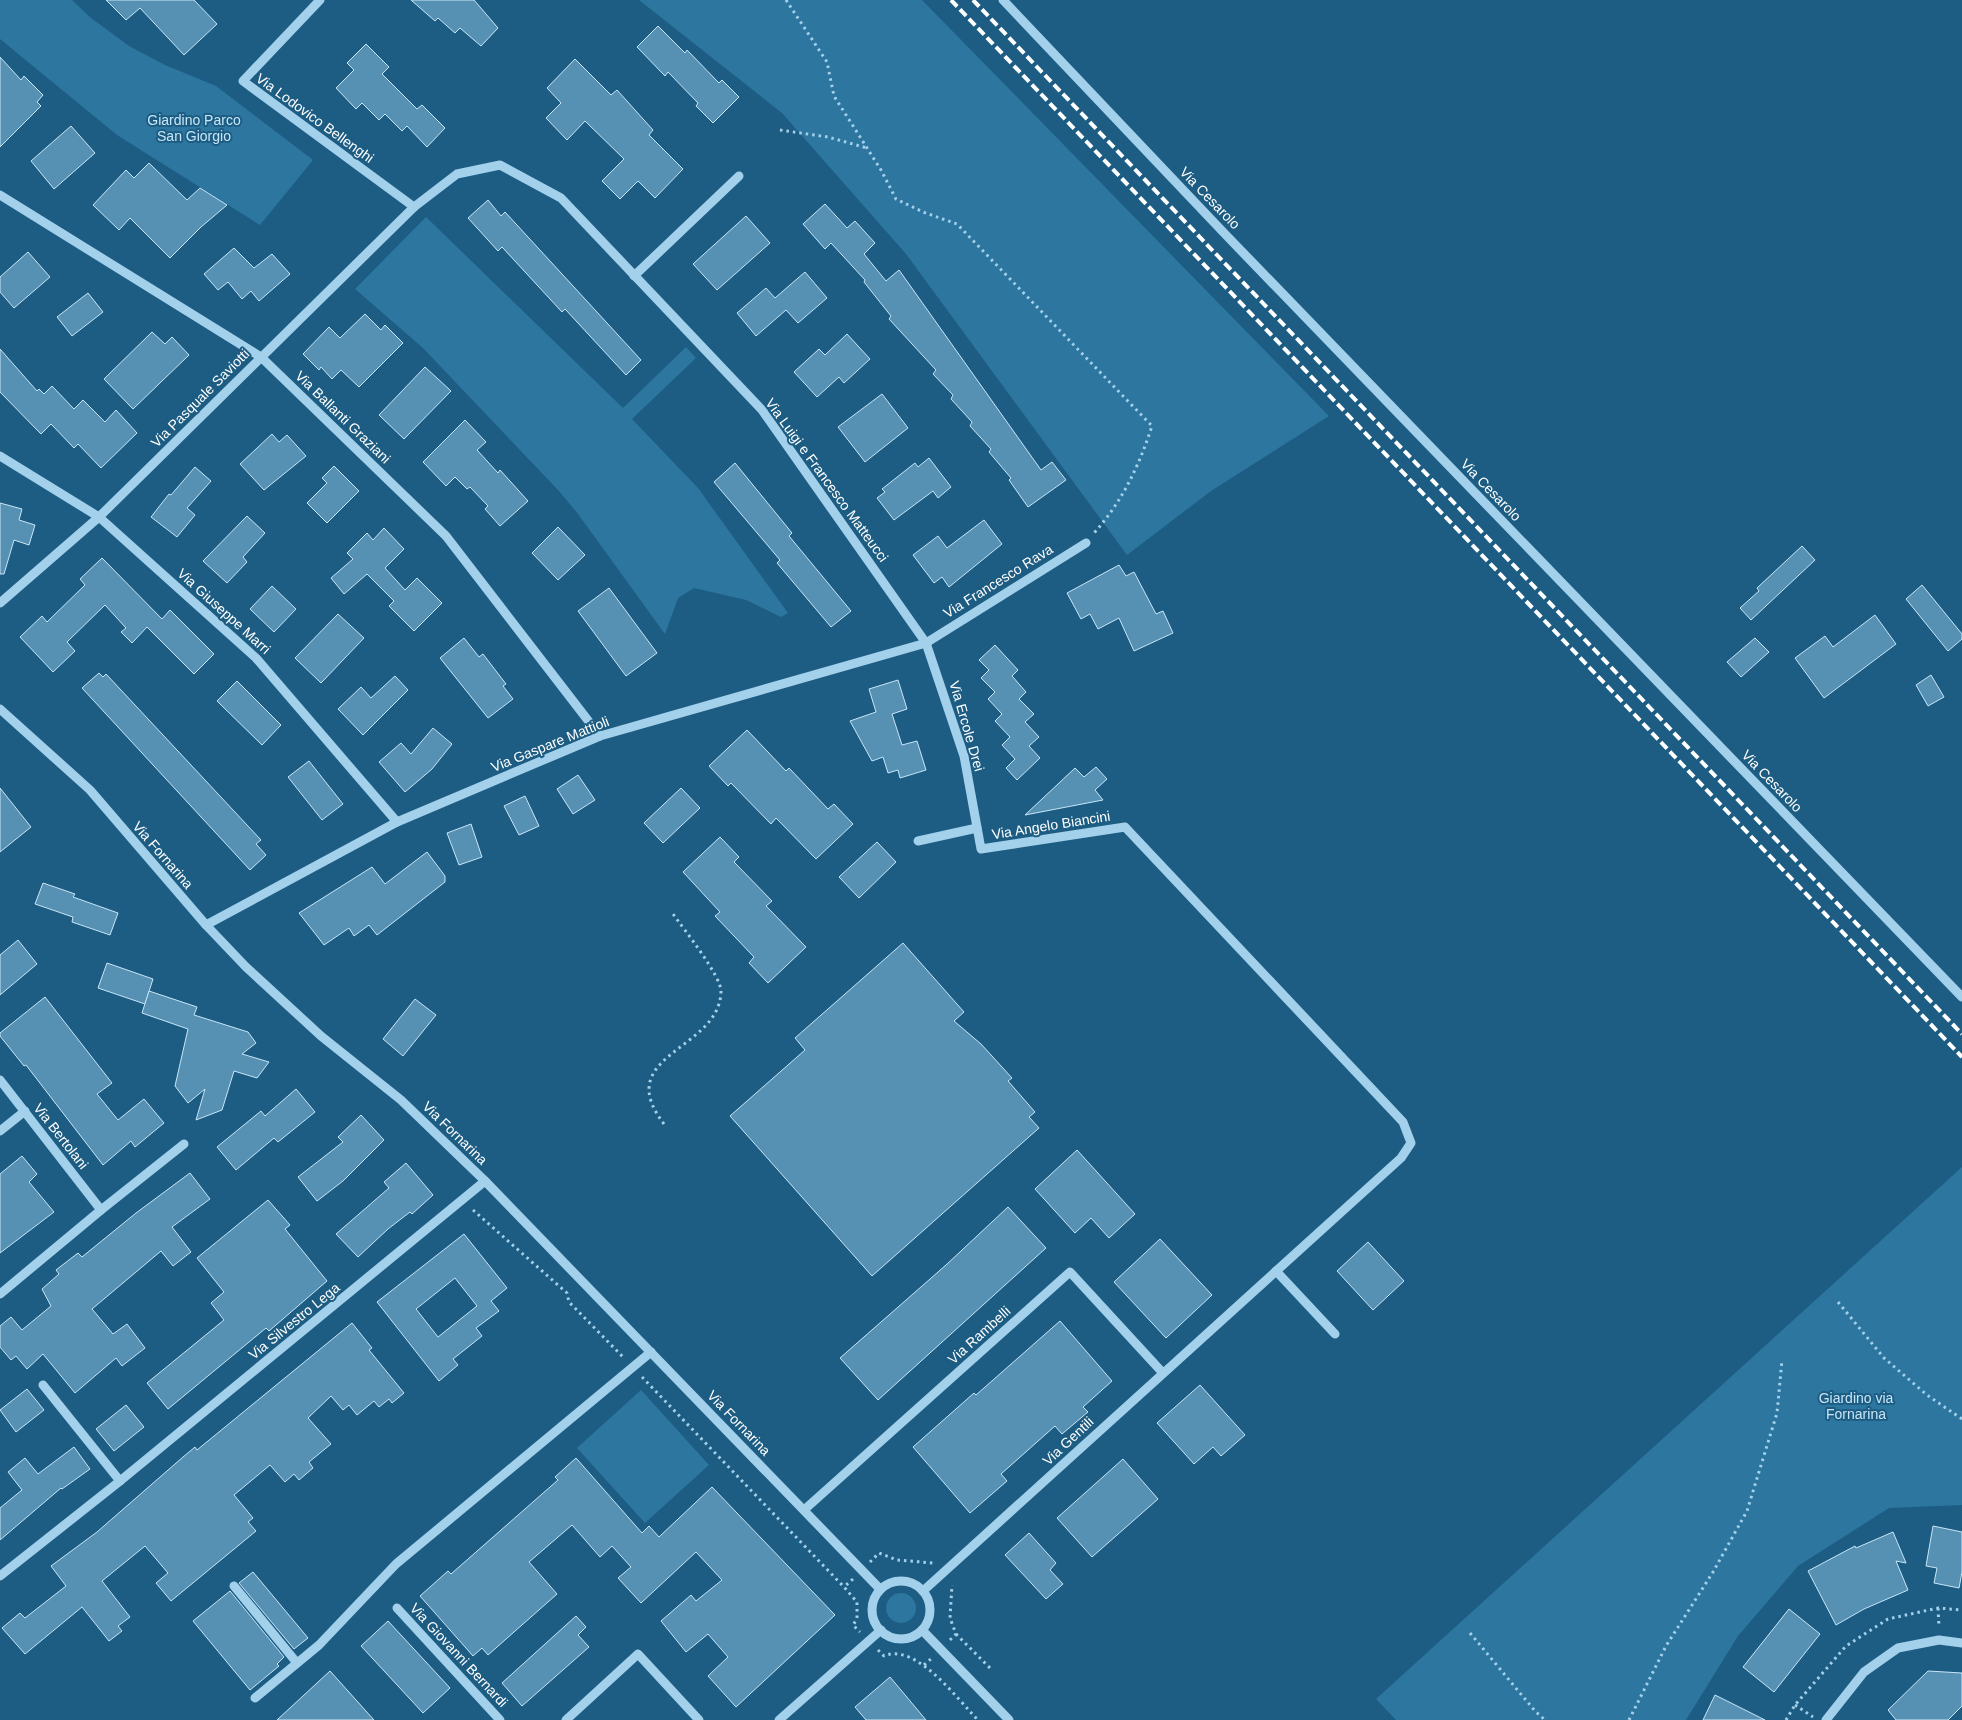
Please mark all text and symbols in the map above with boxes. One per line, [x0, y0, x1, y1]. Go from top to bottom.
street label: Via Lodovico Bellenghi [253, 70, 377, 166]
park label: Giardino Parco San Giorgio [147, 112, 241, 144]
street label: Via Cesarolo [1176, 164, 1244, 232]
street label: Via Pasquale Saviotti [148, 346, 252, 450]
street label: Via Ballanti Graziani [292, 368, 394, 466]
street label: Via Luigi e Francesco Matteucci [762, 395, 892, 565]
street label: Via Cesarolo [1457, 456, 1525, 524]
street label: Via Francesco Rava [940, 541, 1056, 621]
street label: Via Giuseppe Marri [174, 565, 274, 657]
street label: Via Ercole Drei [946, 679, 988, 773]
street label: Via Gaspare Mattioli [489, 713, 611, 775]
street label: Via Cesarolo [1738, 747, 1806, 815]
street label: Via Angelo Biancini [991, 808, 1111, 842]
street label: Via Fornarina [129, 818, 197, 892]
street label: Via Fornarina [419, 1098, 491, 1168]
street label: Via Bertolani [30, 1100, 92, 1172]
street label: Via Silvestro Lega [245, 1279, 343, 1363]
street label: Via Rambelli [945, 1303, 1013, 1367]
street label: Via Fornarina [704, 1387, 774, 1459]
park label: Giardino via Fornarina [1819, 1390, 1894, 1422]
street label: Via Gentili [1039, 1413, 1097, 1469]
street label: Via Giovanni Bernardi [407, 1600, 511, 1710]

